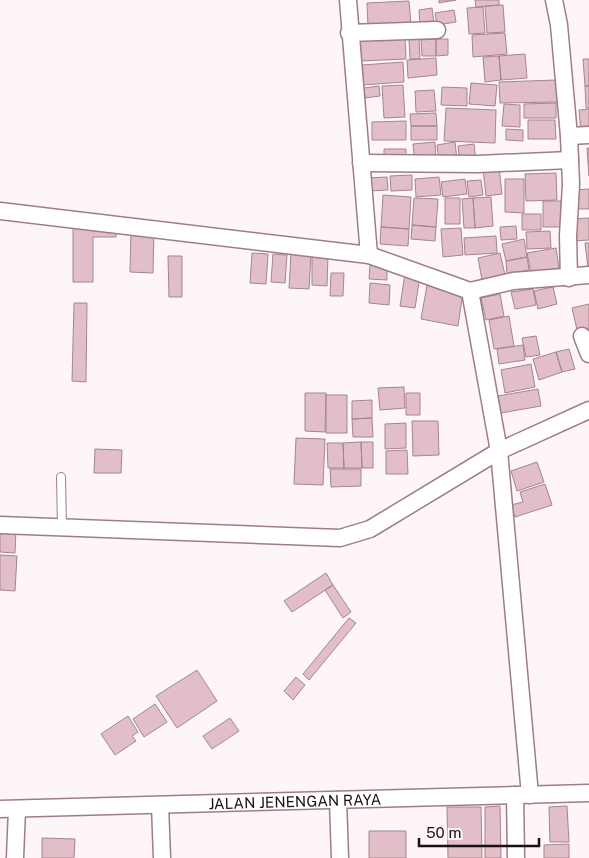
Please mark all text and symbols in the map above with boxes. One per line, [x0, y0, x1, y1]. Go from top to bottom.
street label: JALAN JENENGAN RAYA [208, 790, 382, 812]
scale bar [419, 816, 539, 848]
text: 50 m [426, 824, 461, 841]

